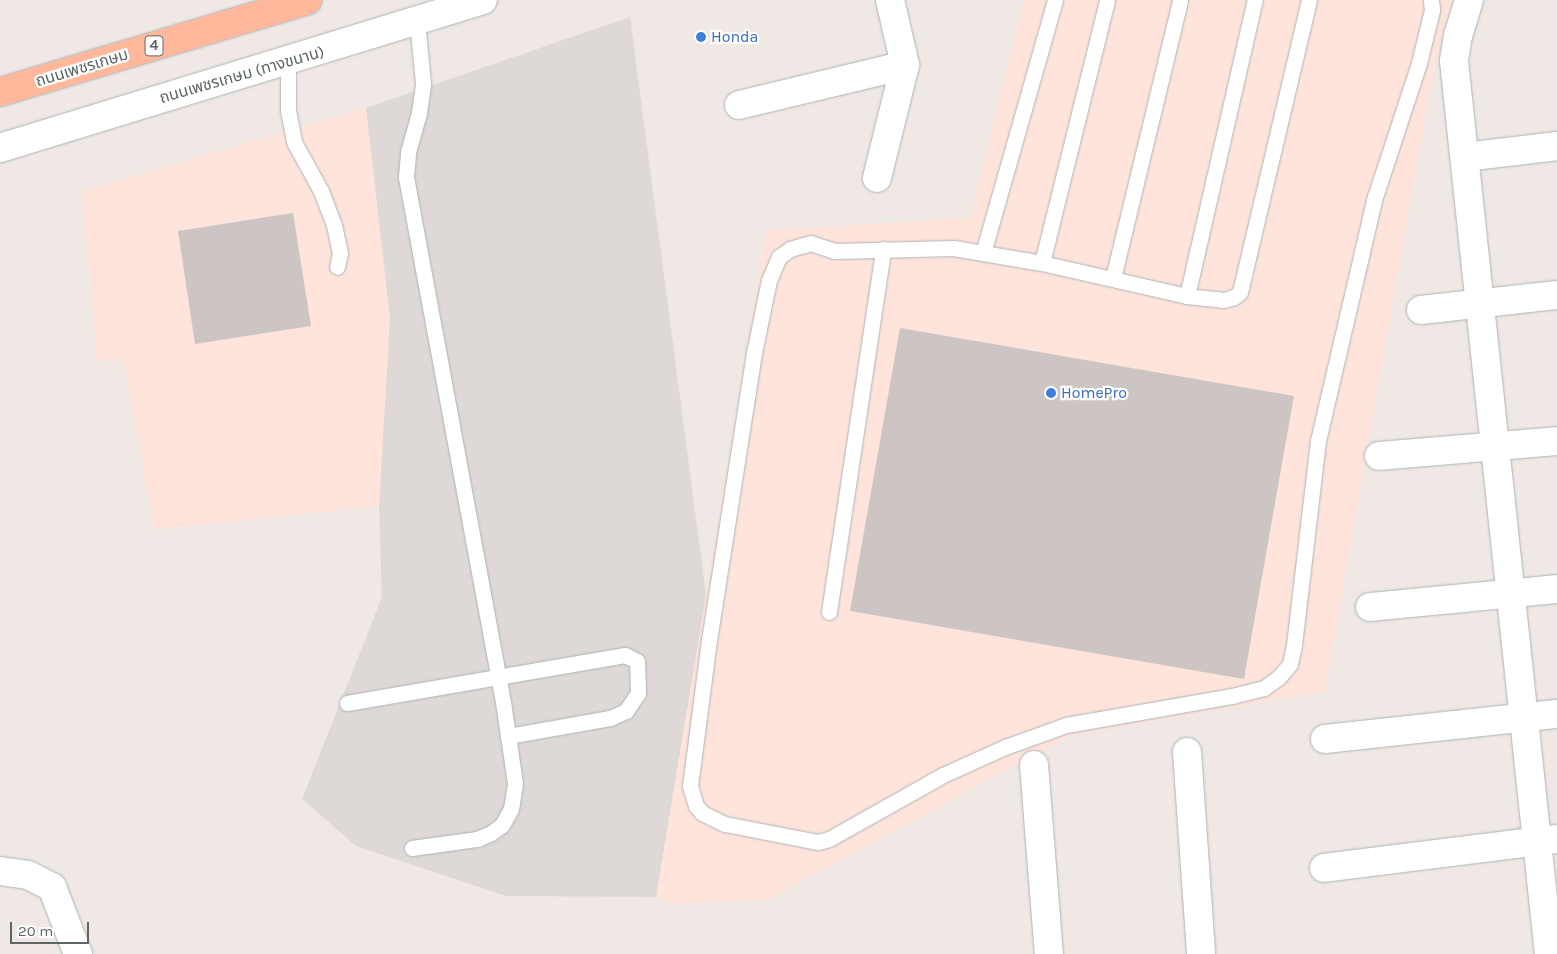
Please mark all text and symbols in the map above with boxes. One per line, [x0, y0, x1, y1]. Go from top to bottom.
place label: Honda [711, 27, 758, 47]
marker: Honda [695, 31, 707, 43]
road number: 4 [144, 34, 164, 58]
street label: ถนนเพชรเกษม (ทางขนาน) [157, 42, 327, 108]
street label: ถนนเพชรเกษม [33, 45, 131, 91]
place label: HomePro [1061, 383, 1127, 403]
marker: HomePro [1045, 387, 1057, 399]
scale bar [12, 912, 91, 944]
text: 20 m [18, 922, 53, 940]

